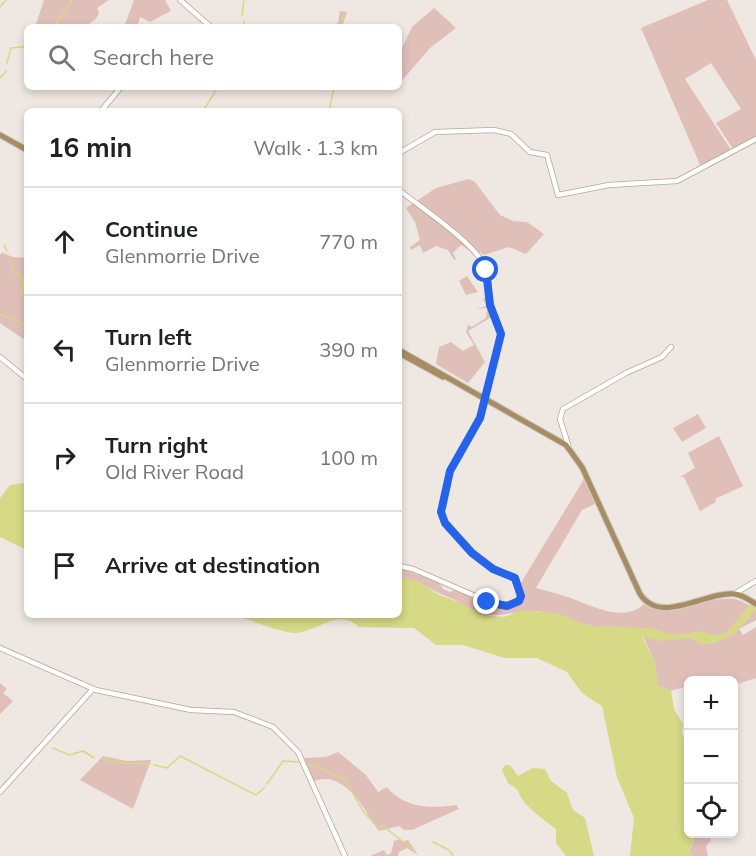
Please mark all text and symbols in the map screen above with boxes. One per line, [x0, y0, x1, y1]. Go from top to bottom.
search box [24, 24, 402, 90]
icon: search [45, 41, 78, 74]
text: Search here [93, 43, 214, 71]
text: 16 min [48, 131, 132, 164]
text: Walk · 1.3 km [253, 135, 378, 160]
text: Continue [105, 215, 198, 243]
icon: ahead [48, 225, 81, 258]
text: 770 m [319, 229, 378, 254]
text: Glenmorrie Drive [105, 243, 260, 268]
route start [472, 256, 498, 282]
text: Turn left [105, 323, 192, 351]
icon: left [48, 333, 81, 366]
text: 390 m [319, 337, 378, 362]
text: Glenmorrie Drive [105, 351, 260, 376]
text: Turn right [105, 431, 208, 459]
icon: right [48, 441, 81, 474]
text: 100 m [319, 445, 378, 470]
text: Old River Road [105, 459, 244, 484]
icon: arrive [48, 549, 81, 582]
text: Arrive at destination [105, 551, 320, 579]
route end [473, 588, 499, 614]
map controls [684, 676, 738, 838]
button: + [684, 676, 738, 730]
button: − [684, 730, 738, 784]
button: locate [684, 784, 738, 838]

